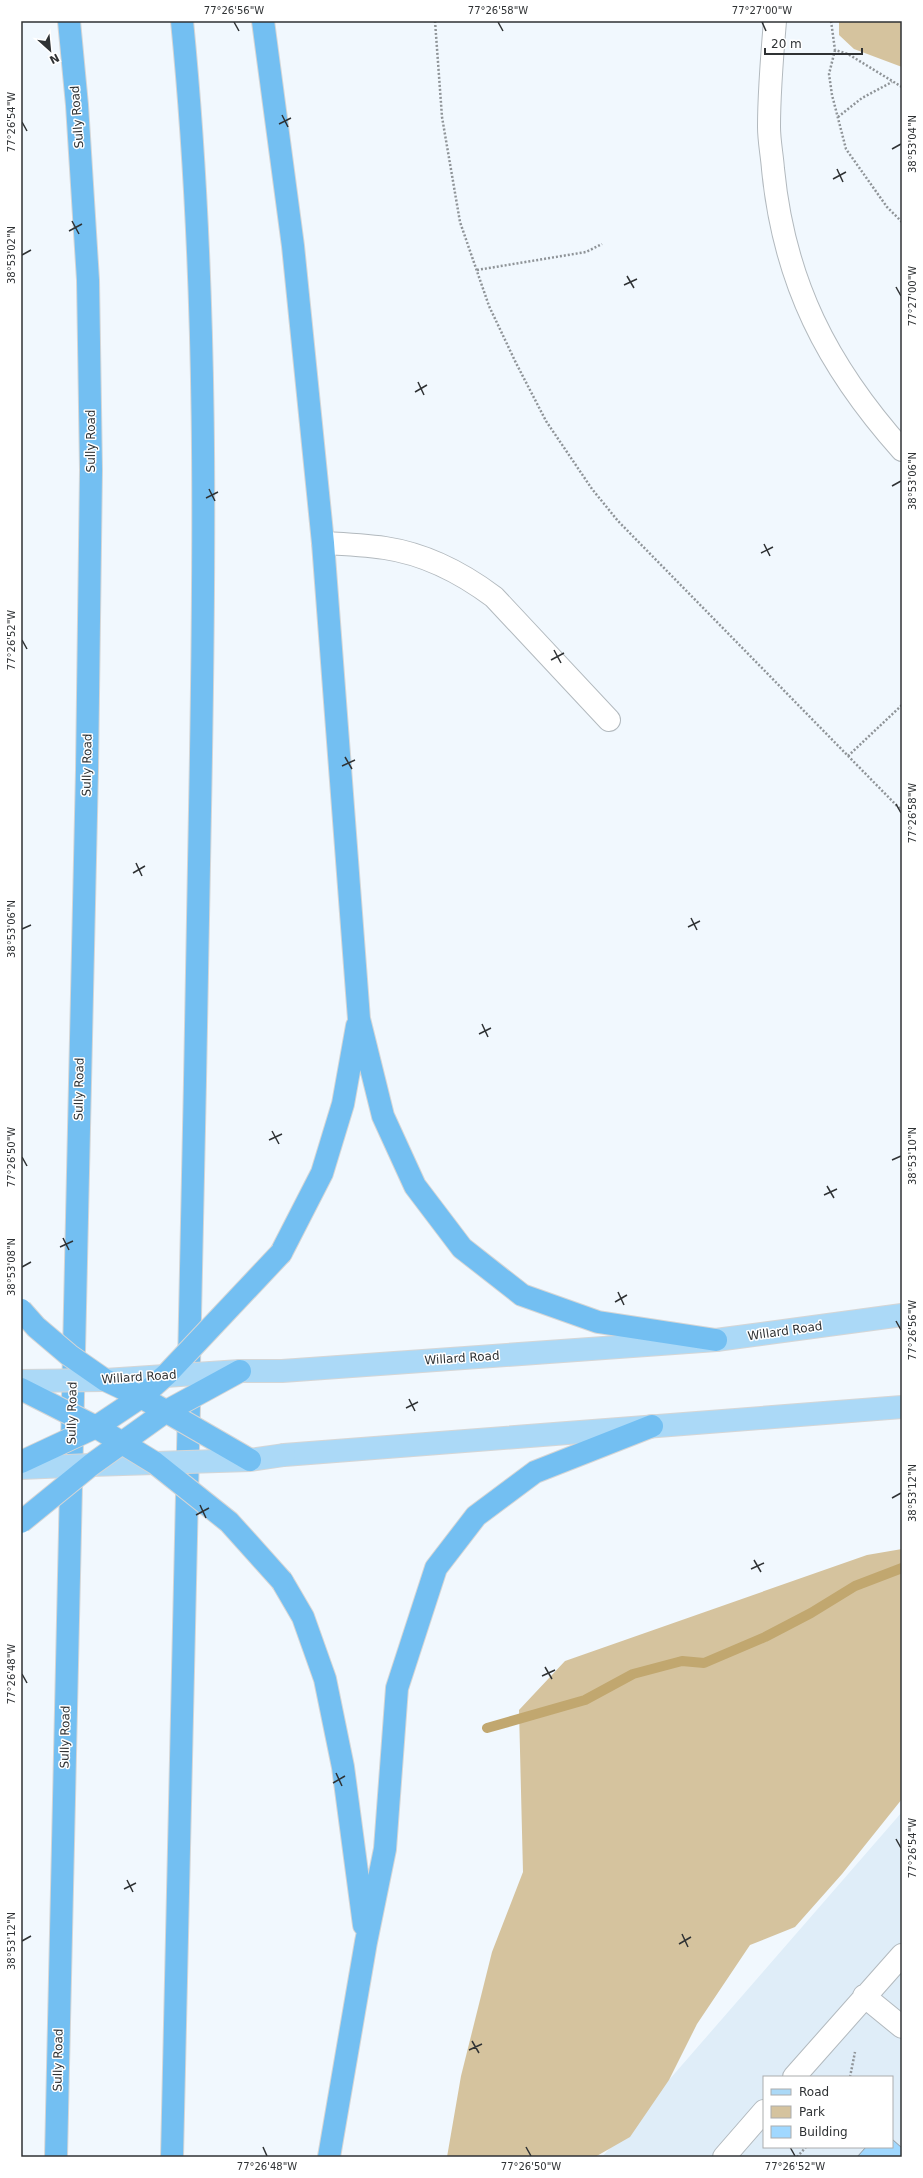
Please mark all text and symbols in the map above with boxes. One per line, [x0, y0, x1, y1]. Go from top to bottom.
text: 77°26'56"W [204, 5, 264, 16]
text: 77°26'58"W [468, 5, 528, 16]
text: 77°27'00"W [732, 5, 792, 16]
north arrow [30, 30, 70, 70]
scale bar [765, 30, 862, 56]
text: 20 m [771, 37, 802, 51]
text: N [47, 51, 61, 66]
street label: Sully Road [68, 85, 86, 149]
text: 77°26'54"W [6, 92, 17, 152]
text: 38°53'04"N [907, 115, 918, 173]
text: 38°53'02"N [6, 226, 17, 284]
text: 77°27'00"W [907, 266, 918, 326]
street label: Sully Road [84, 410, 98, 472]
text: 38°53'06"N [907, 452, 918, 510]
text: 77°26'52"W [6, 610, 17, 670]
street label: Sully Road [79, 733, 95, 797]
text: 77°26'58"W [907, 783, 918, 843]
text: 38°53'06"N [6, 900, 17, 958]
street label: Sully Road [71, 1057, 87, 1121]
text: 77°26'50"W [6, 1127, 17, 1187]
text: 38°53'10"N [907, 1127, 918, 1185]
text: 38°53'08"N [6, 1238, 17, 1296]
text: 77°26'56"W [907, 1300, 918, 1360]
street label: Willard Road [747, 1319, 823, 1343]
street label: Willard Road [424, 1348, 500, 1368]
street label: Willard Road [101, 1367, 177, 1387]
street label: Sully Road [64, 1381, 80, 1445]
text: 38°53'12"N [907, 1464, 918, 1522]
text: 77°26'48"W [6, 1644, 17, 1704]
street label: Sully Road [57, 1705, 73, 1769]
text: 77°26'54"W [907, 1818, 918, 1878]
text: 38°53'12"N [6, 1912, 17, 1970]
street label: Sully Road [50, 2028, 66, 2092]
legend [763, 2076, 893, 2148]
text: Road [799, 2085, 829, 2099]
text: Park [799, 2105, 825, 2119]
text: Building [799, 2125, 848, 2139]
text: 77°26'48"W [237, 2161, 297, 2172]
text: 77°26'50"W [501, 2161, 561, 2172]
text: 77°26'52"W [765, 2161, 825, 2172]

